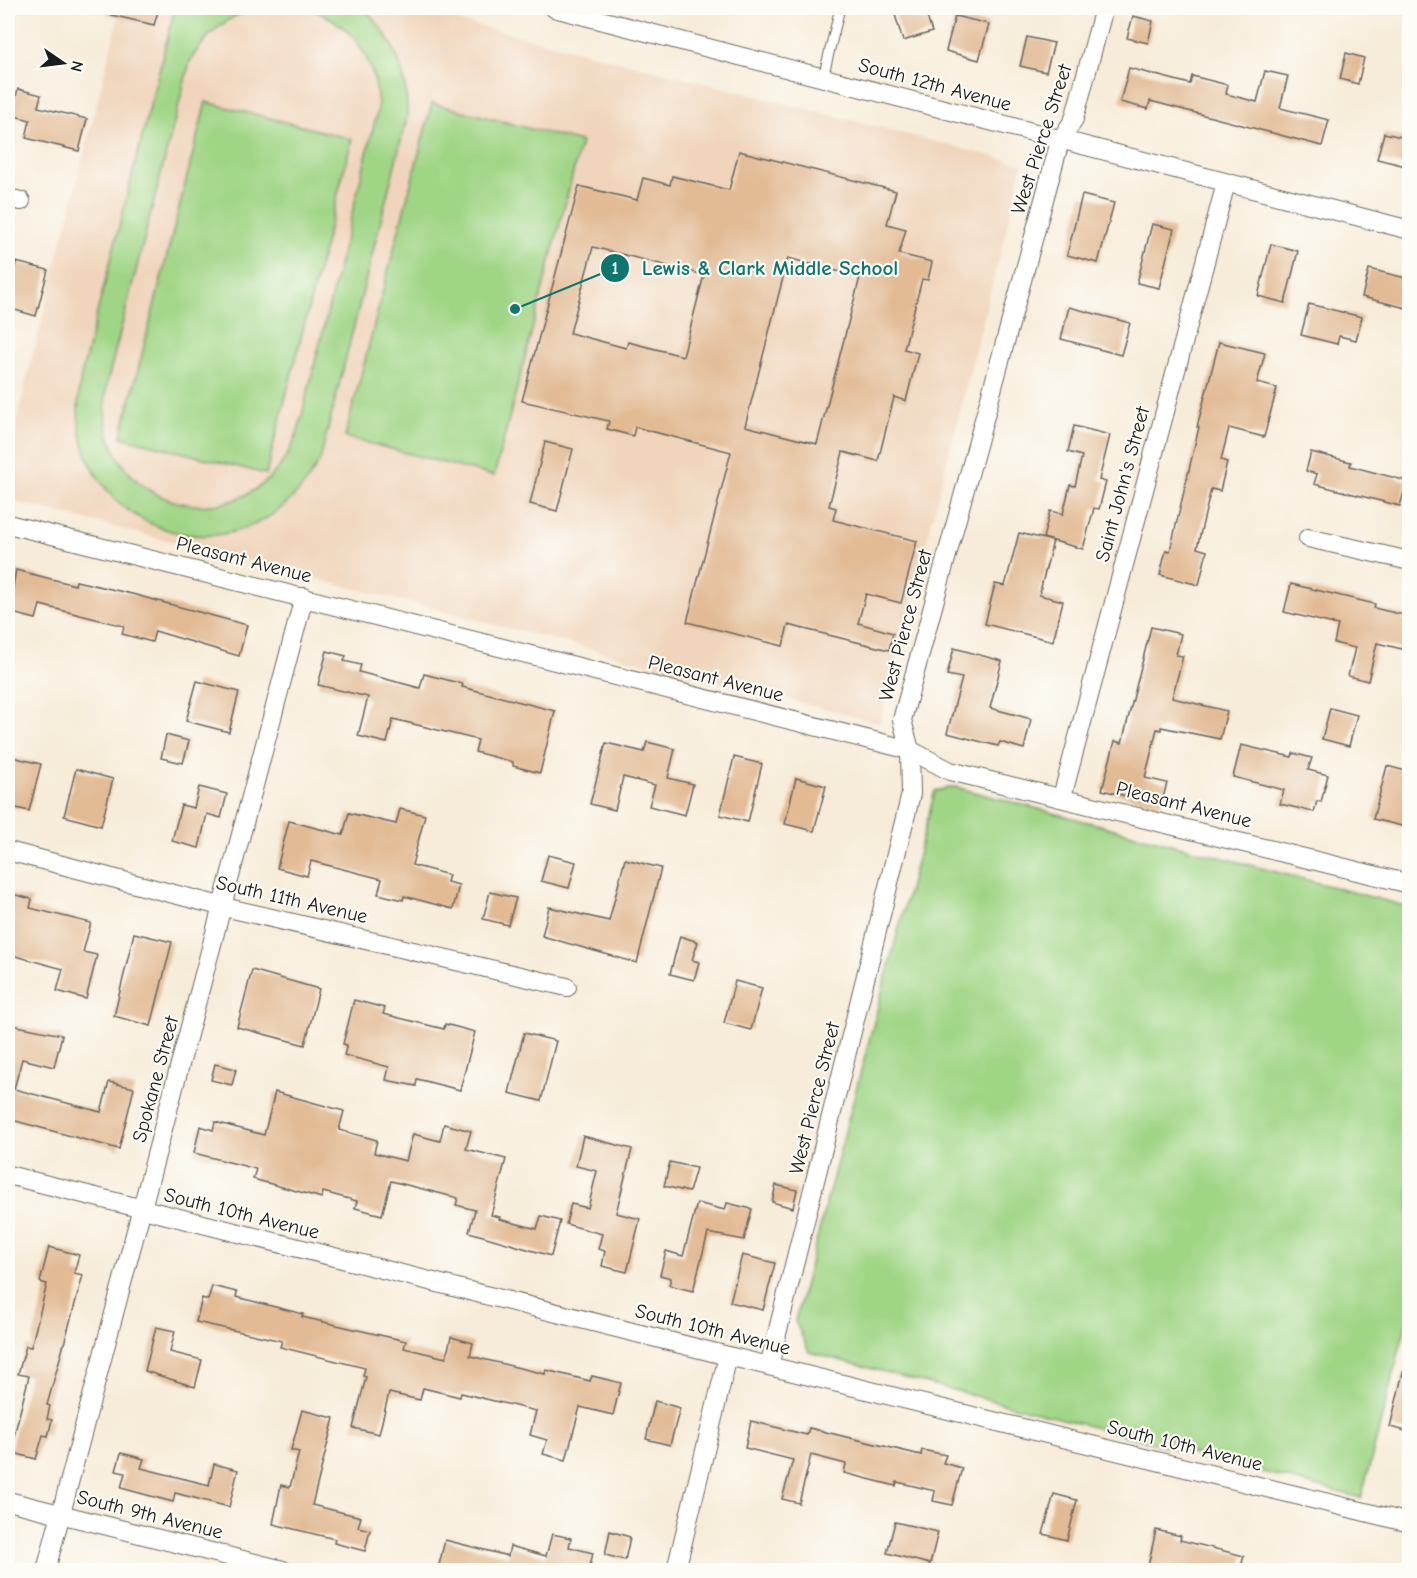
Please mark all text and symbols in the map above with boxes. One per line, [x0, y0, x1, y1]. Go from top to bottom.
north arrow [33, 33, 93, 93]
street label: South 12th Avenue [856, 53, 1014, 116]
text: N [67, 59, 87, 74]
street label: West Pierce Street [1006, 60, 1077, 217]
callout: Lewis & Clark Middle School [600, 248, 910, 287]
text: Lewis & Clark Middle School [642, 256, 898, 280]
text: 1 [611, 258, 619, 279]
street label: Saint John's Street [1091, 403, 1155, 564]
street label: Pleasant Avenue [174, 532, 314, 587]
street label: West Pierce Street [874, 545, 937, 704]
street label: Pleasant Avenue [646, 651, 786, 706]
street label: Pleasant Avenue [1114, 777, 1254, 832]
street label: South 11th Avenue [214, 871, 370, 928]
street label: Spokane Street [128, 1012, 184, 1145]
street label: West Pierce Street [784, 1018, 845, 1177]
street label: South 10th Avenue [162, 1183, 322, 1244]
street label: South 10th Avenue [633, 1299, 793, 1360]
street label: South 10th Avenue [1105, 1415, 1265, 1476]
street label: South 9th Avenue [75, 1485, 225, 1544]

